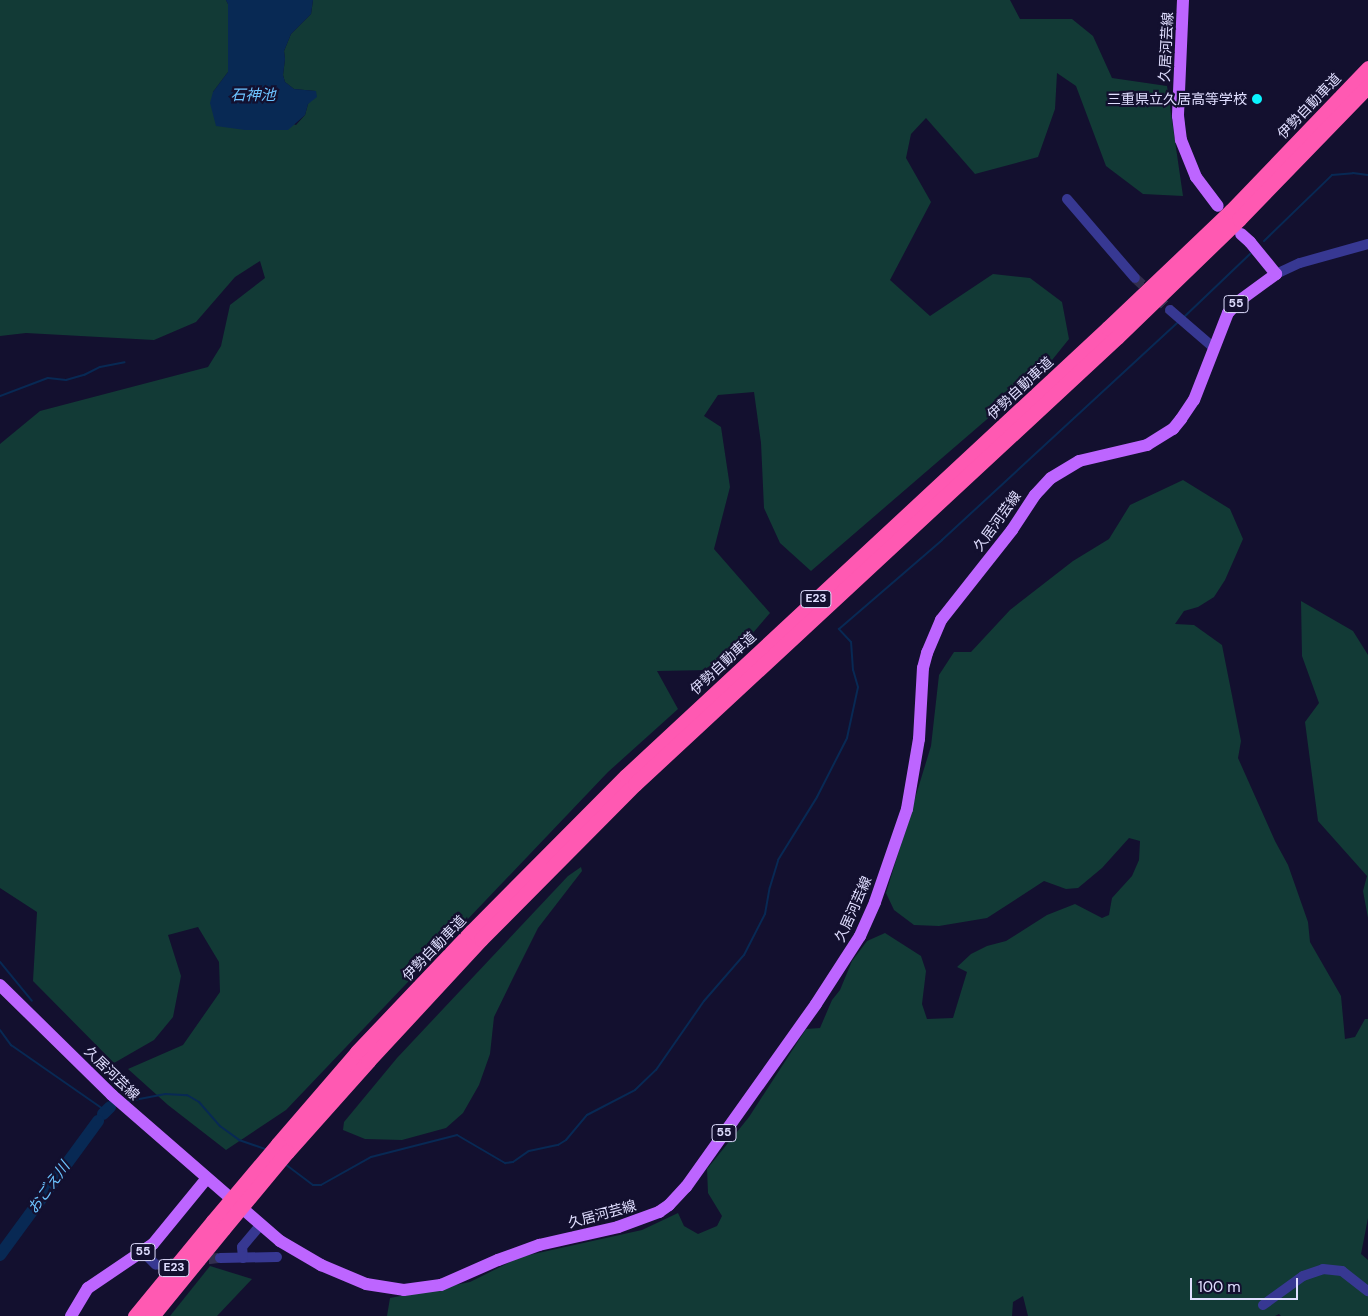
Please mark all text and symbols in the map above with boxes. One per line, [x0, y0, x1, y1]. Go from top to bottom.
street label: 久居河芸線 [1156, 12, 1176, 82]
street label: 伊勢自動車道 [1274, 70, 1344, 142]
water label: 石神池 [231, 87, 275, 105]
place label: 三重県立久居高等学校 [1107, 91, 1247, 107]
marker: 三重県立久居高等学校 [1251, 93, 1263, 105]
road number: 55 [1224, 294, 1248, 314]
street label: 伊勢自動車道 [984, 353, 1056, 423]
street label: 久居河芸線 [970, 488, 1024, 554]
road number: E23 [800, 590, 832, 608]
street label: 伊勢自動車道 [687, 628, 759, 698]
street label: 久居河芸線 [831, 874, 875, 944]
street label: 伊勢自動車道 [399, 912, 469, 984]
street label: 久居河芸線 [81, 1043, 143, 1103]
road number: 55 [712, 1124, 736, 1142]
water label: おごえ川 [24, 1158, 74, 1218]
street label: 久居河芸線 [566, 1197, 638, 1231]
road number: 55 [130, 1242, 156, 1262]
road number: E23 [158, 1258, 190, 1278]
scale bar [1193, 1268, 1300, 1300]
text: 100 m [1198, 1277, 1241, 1297]

